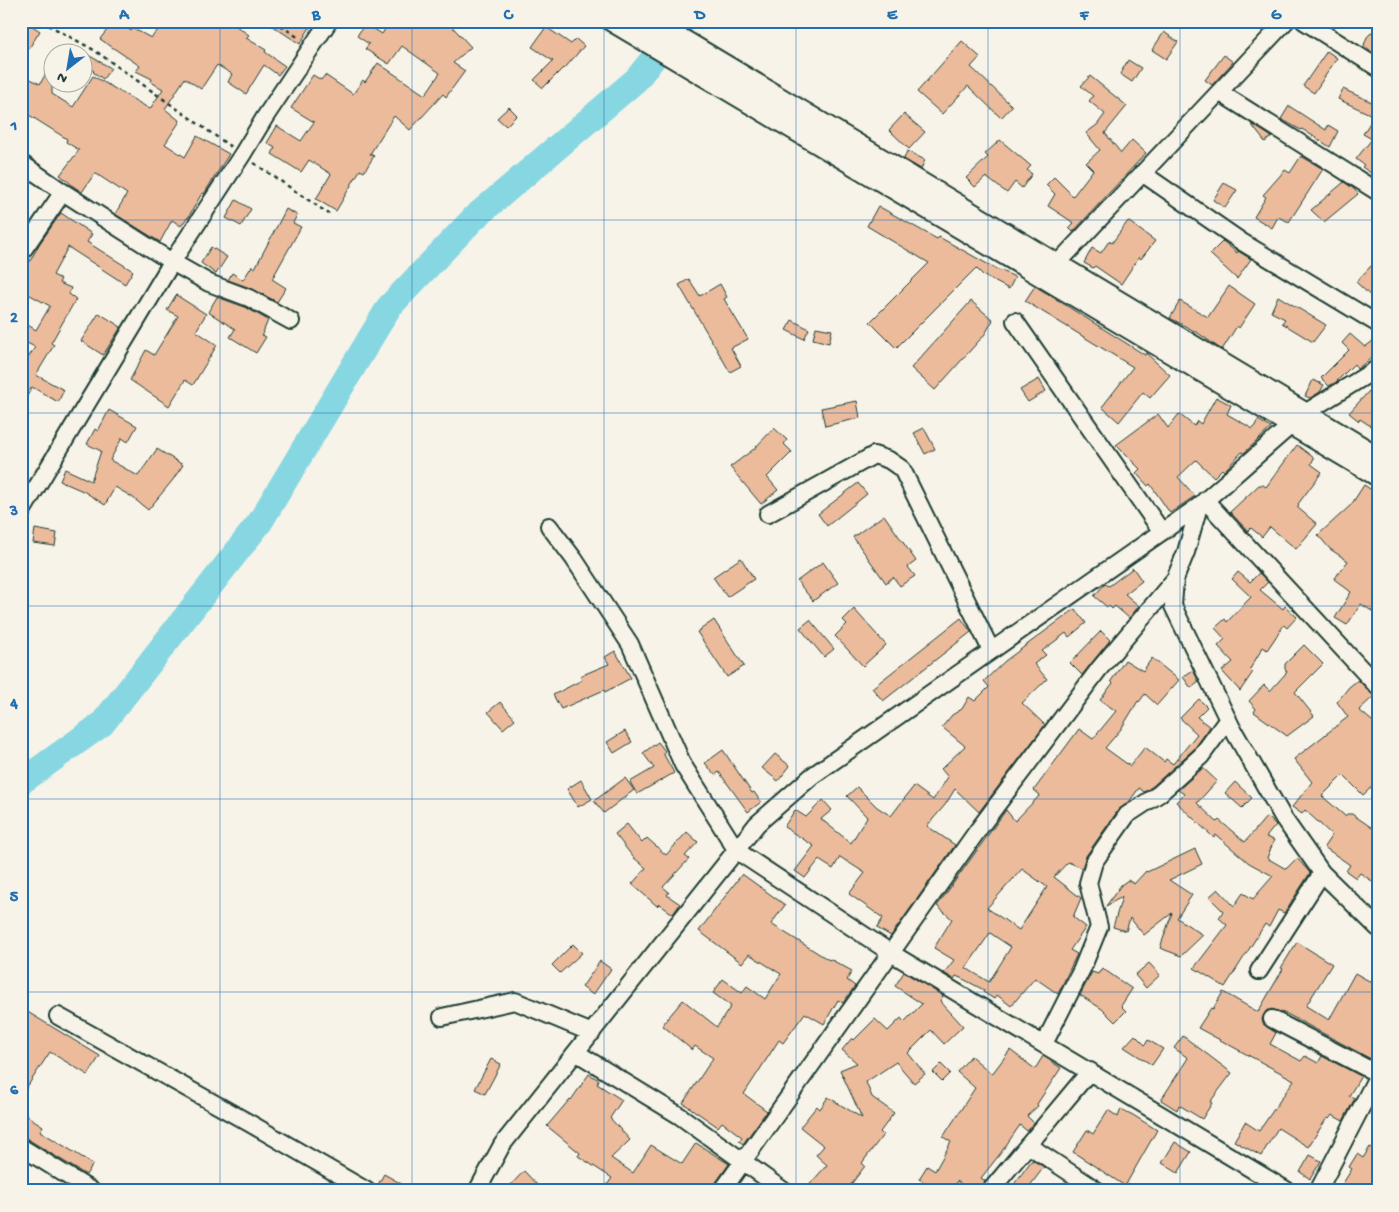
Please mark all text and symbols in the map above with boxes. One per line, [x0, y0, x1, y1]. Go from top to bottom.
text: A [118, 7, 130, 26]
text: B [311, 7, 321, 26]
text: C [503, 7, 514, 26]
text: D [693, 7, 706, 26]
text: E [887, 7, 898, 26]
text: F [1079, 7, 1090, 26]
text: G [1271, 7, 1282, 26]
north arrow [42, 42, 92, 92]
text: N [54, 67, 71, 87]
text: 1 [10, 118, 17, 137]
text: 2 [10, 310, 18, 329]
text: 3 [9, 503, 18, 522]
text: 4 [9, 696, 18, 715]
text: 5 [10, 889, 19, 908]
text: 6 [10, 1082, 19, 1101]

